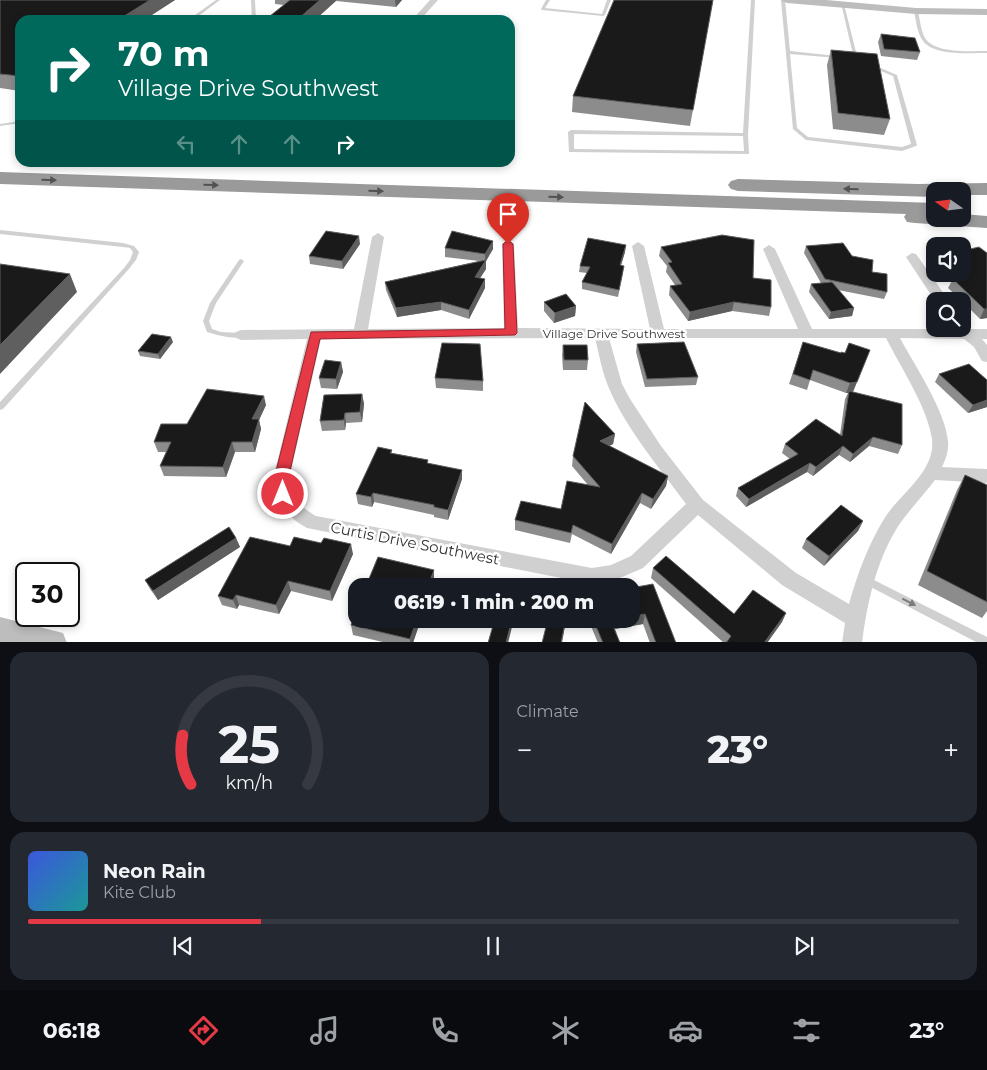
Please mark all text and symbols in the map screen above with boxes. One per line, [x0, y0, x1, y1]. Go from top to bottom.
text: 70 m [118, 32, 209, 75]
icon: right [35, 35, 100, 100]
text: Village Drive Southwest [118, 75, 379, 102]
icon: left [172, 130, 200, 158]
icon: ahead [225, 130, 253, 158]
icon: ahead [278, 130, 306, 158]
icon: right [331, 130, 359, 158]
one-way arrow [41, 176, 57, 184]
one-way arrow [203, 181, 219, 189]
north arrow [926, 182, 971, 228]
map controls [926, 182, 971, 337]
one-way arrow [843, 184, 859, 192]
one-way arrow [369, 187, 385, 195]
pin [487, 193, 529, 244]
one-way arrow [548, 193, 564, 201]
icon: arrive [494, 200, 522, 228]
button: sound [926, 237, 971, 282]
button: search [926, 292, 971, 337]
street label: Village Drive Southwest [543, 326, 685, 341]
position arrow [256, 467, 308, 519]
street label: Curtis Drive Southwest [329, 517, 501, 569]
speed limit sign: 30 [15, 562, 80, 627]
text: 06:19 · 1 min · 200 m [394, 591, 594, 614]
one-way arrow [902, 598, 916, 606]
text: Climate [517, 702, 579, 721]
text: 25 [218, 713, 280, 776]
text: 23° [707, 726, 768, 773]
text: − [517, 733, 533, 767]
text: + [943, 733, 959, 767]
text: km/h [225, 772, 273, 793]
text: Neon Rain [103, 860, 206, 883]
text: Kite Club [103, 883, 176, 902]
icon: previous [169, 932, 197, 960]
icon: pause [479, 932, 507, 960]
icon: next [790, 932, 818, 960]
icon: directions [186, 1013, 221, 1048]
icon: music [307, 1013, 342, 1048]
icon: phone [427, 1013, 462, 1048]
icon: climate [548, 1013, 583, 1048]
icon: car [668, 1013, 703, 1048]
icon: filters [789, 1013, 824, 1048]
text: 06:18 [43, 1017, 101, 1044]
text: 23° [909, 1017, 944, 1044]

